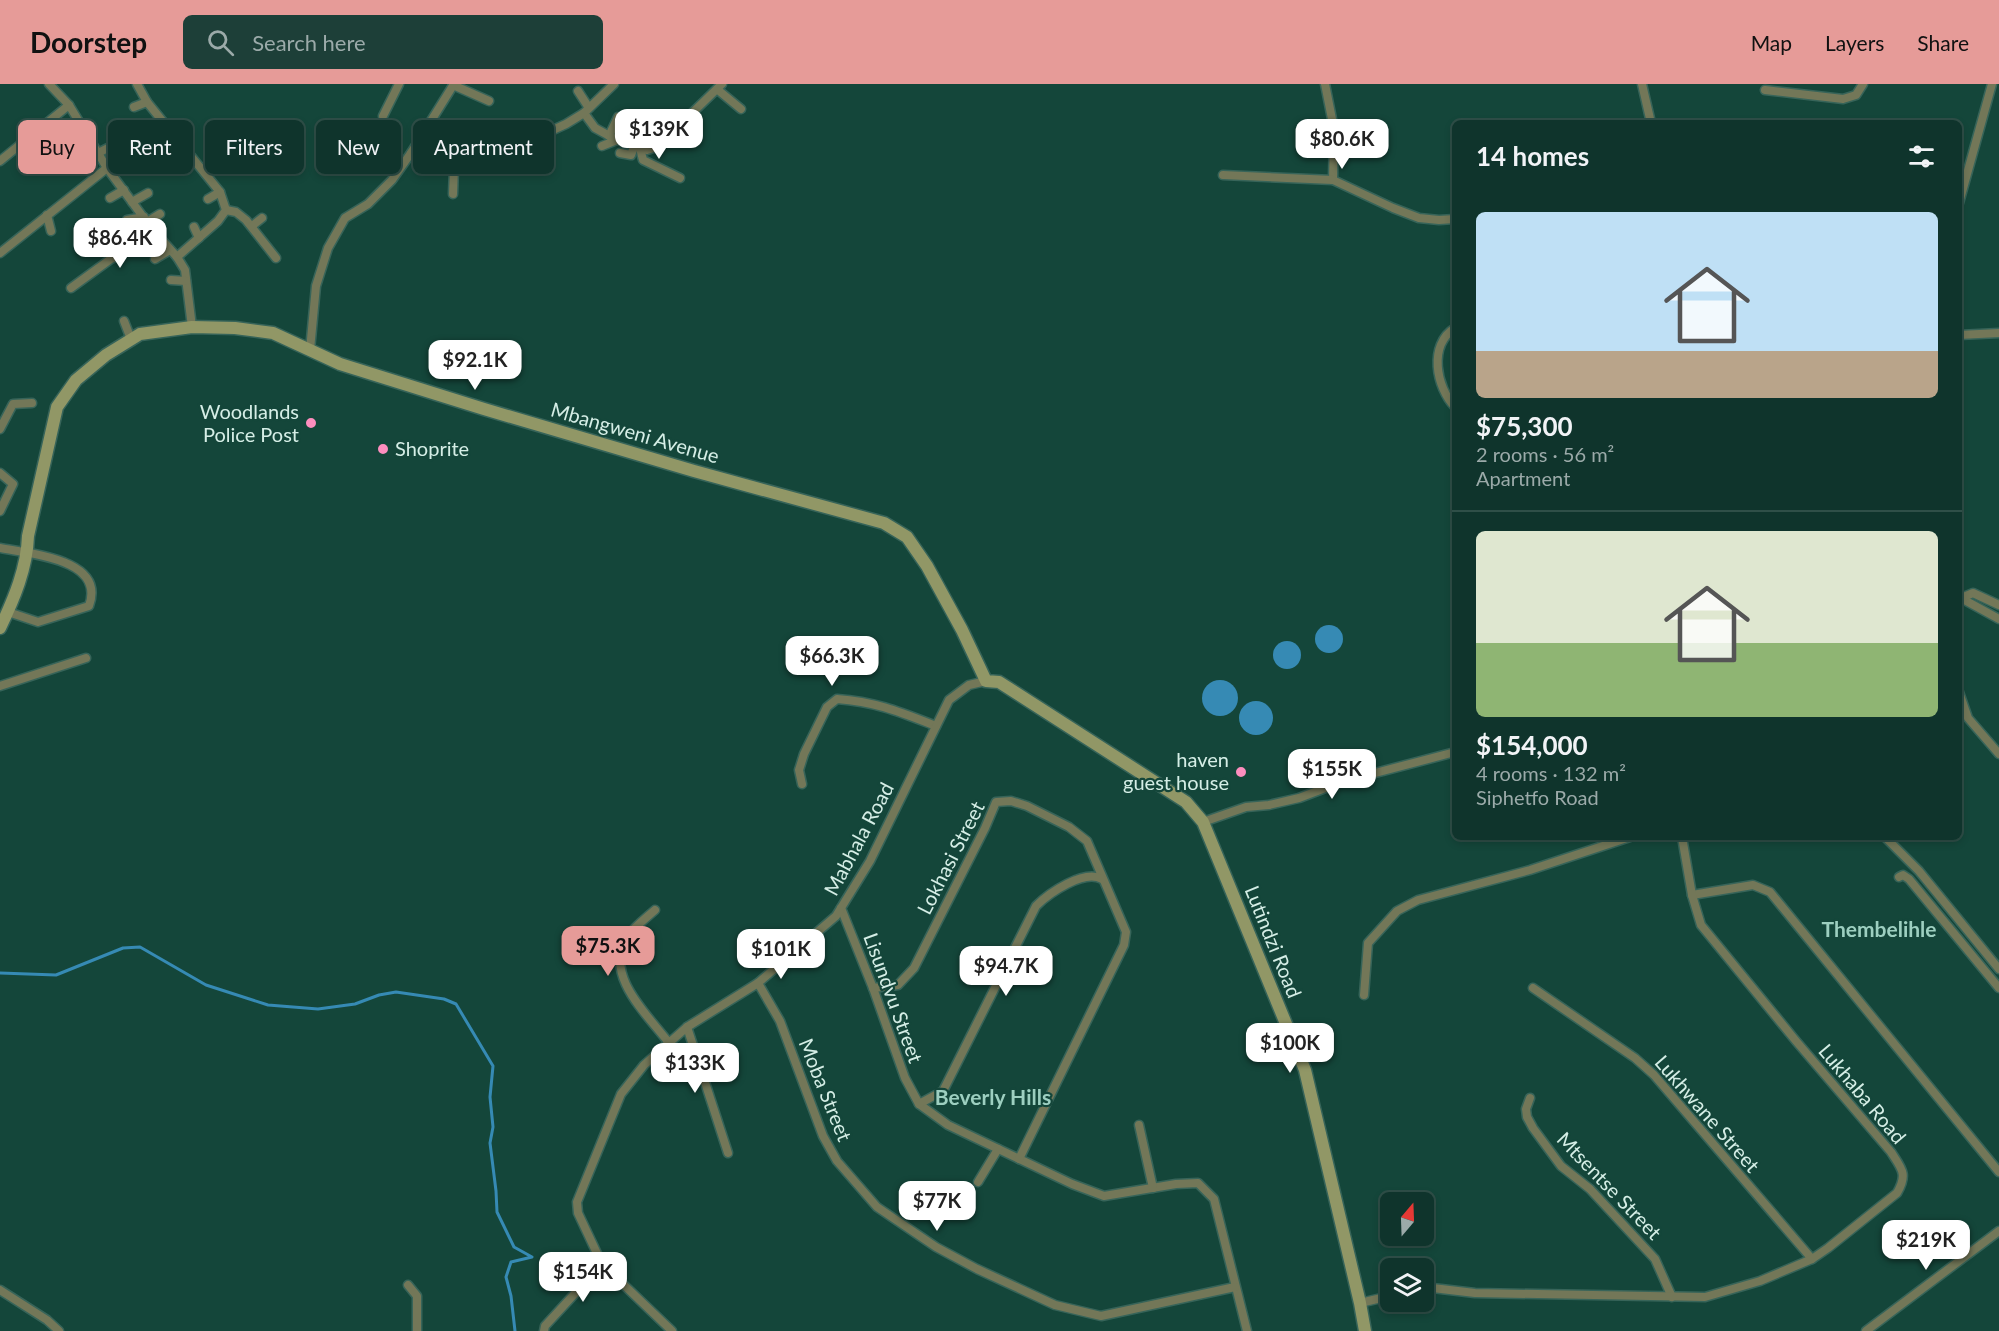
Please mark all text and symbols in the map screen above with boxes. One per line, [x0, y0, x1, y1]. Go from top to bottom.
search box [183, 15, 603, 69]
text: Doorstep [30, 25, 147, 59]
icon: search [204, 26, 237, 59]
text: Search here [252, 29, 366, 56]
text: Map [1751, 30, 1792, 55]
text: Layers [1825, 30, 1884, 55]
text: Share [1917, 30, 1969, 55]
pin: $139K [617, 109, 701, 160]
text: $139K [629, 116, 689, 140]
pin: $80.6K [1293, 119, 1391, 170]
chip: Buy [18, 120, 96, 174]
chip: Rent [108, 120, 193, 174]
chip: Filters [205, 120, 304, 174]
chip: New [316, 120, 401, 174]
chip: Apartment [413, 120, 554, 174]
text: $80.6K [1310, 126, 1374, 150]
text: 14 homes [1476, 140, 1589, 172]
icon: filters [1905, 140, 1938, 173]
pin: $86.4K [71, 218, 169, 269]
text: $86.4K [88, 225, 152, 249]
icon: home [1653, 251, 1761, 359]
pin: $92.1K [426, 340, 524, 391]
text: $92.1K [443, 347, 507, 371]
street label: Mbangweni Avenue [548, 397, 722, 468]
place label: Woodlands Police Post [200, 399, 299, 446]
text: $75,300 [1476, 410, 1573, 442]
marker: Woodlands Police Post [304, 416, 318, 430]
place label: Shoprite [395, 436, 469, 460]
marker: Shoprite [376, 442, 390, 456]
text: 2 rooms · 56 m² [1476, 442, 1614, 466]
text: Apartment [1476, 466, 1570, 490]
icon: home [1653, 570, 1761, 678]
pin: $66.3K [783, 636, 881, 687]
text: $66.3K [800, 643, 864, 667]
text: $154,000 [1476, 729, 1588, 761]
place label: haven guest house [1123, 747, 1229, 794]
pin: $155K [1290, 749, 1374, 800]
text: $155K [1302, 756, 1362, 780]
text: 4 rooms · 132 m² [1476, 761, 1626, 785]
marker: haven guest house [1234, 765, 1248, 779]
street label: Mabhala Road [818, 778, 898, 899]
text: Siphetfo Road [1476, 785, 1599, 809]
street label: Lokhasi Street [911, 797, 989, 918]
street label: Lutindzi Road [1241, 882, 1307, 1001]
district label: Thembelihle [1821, 916, 1937, 941]
pin: $75.3K [559, 926, 657, 977]
pin: $101K [739, 929, 823, 980]
street label: Lisundvu Street [859, 929, 929, 1066]
text: $75.3K [576, 933, 640, 957]
text: $101K [751, 936, 811, 960]
pin: $94.7K [957, 946, 1055, 997]
text: $94.7K [974, 953, 1038, 977]
pin: $100K [1248, 1023, 1332, 1074]
text: $100K [1260, 1030, 1320, 1054]
street label: Moba Street [794, 1035, 857, 1144]
street label: Lukhaba Road [1814, 1039, 1911, 1148]
pin: $133K [653, 1043, 737, 1094]
text: $133K [665, 1050, 725, 1074]
street label: Lukhwane Street [1650, 1050, 1765, 1177]
district label: Beverly Hills [935, 1084, 1051, 1109]
street label: Mtsentse Street [1553, 1127, 1667, 1244]
pin: $77K [901, 1181, 973, 1232]
text: $77K [913, 1188, 961, 1212]
north arrow [1380, 1192, 1434, 1246]
map controls [1380, 1192, 1434, 1312]
pin: $219K [1884, 1220, 1968, 1271]
text: $219K [1896, 1227, 1956, 1251]
pin: $154K [541, 1252, 625, 1303]
button: layers [1380, 1258, 1434, 1312]
text: $154K [553, 1259, 613, 1283]

